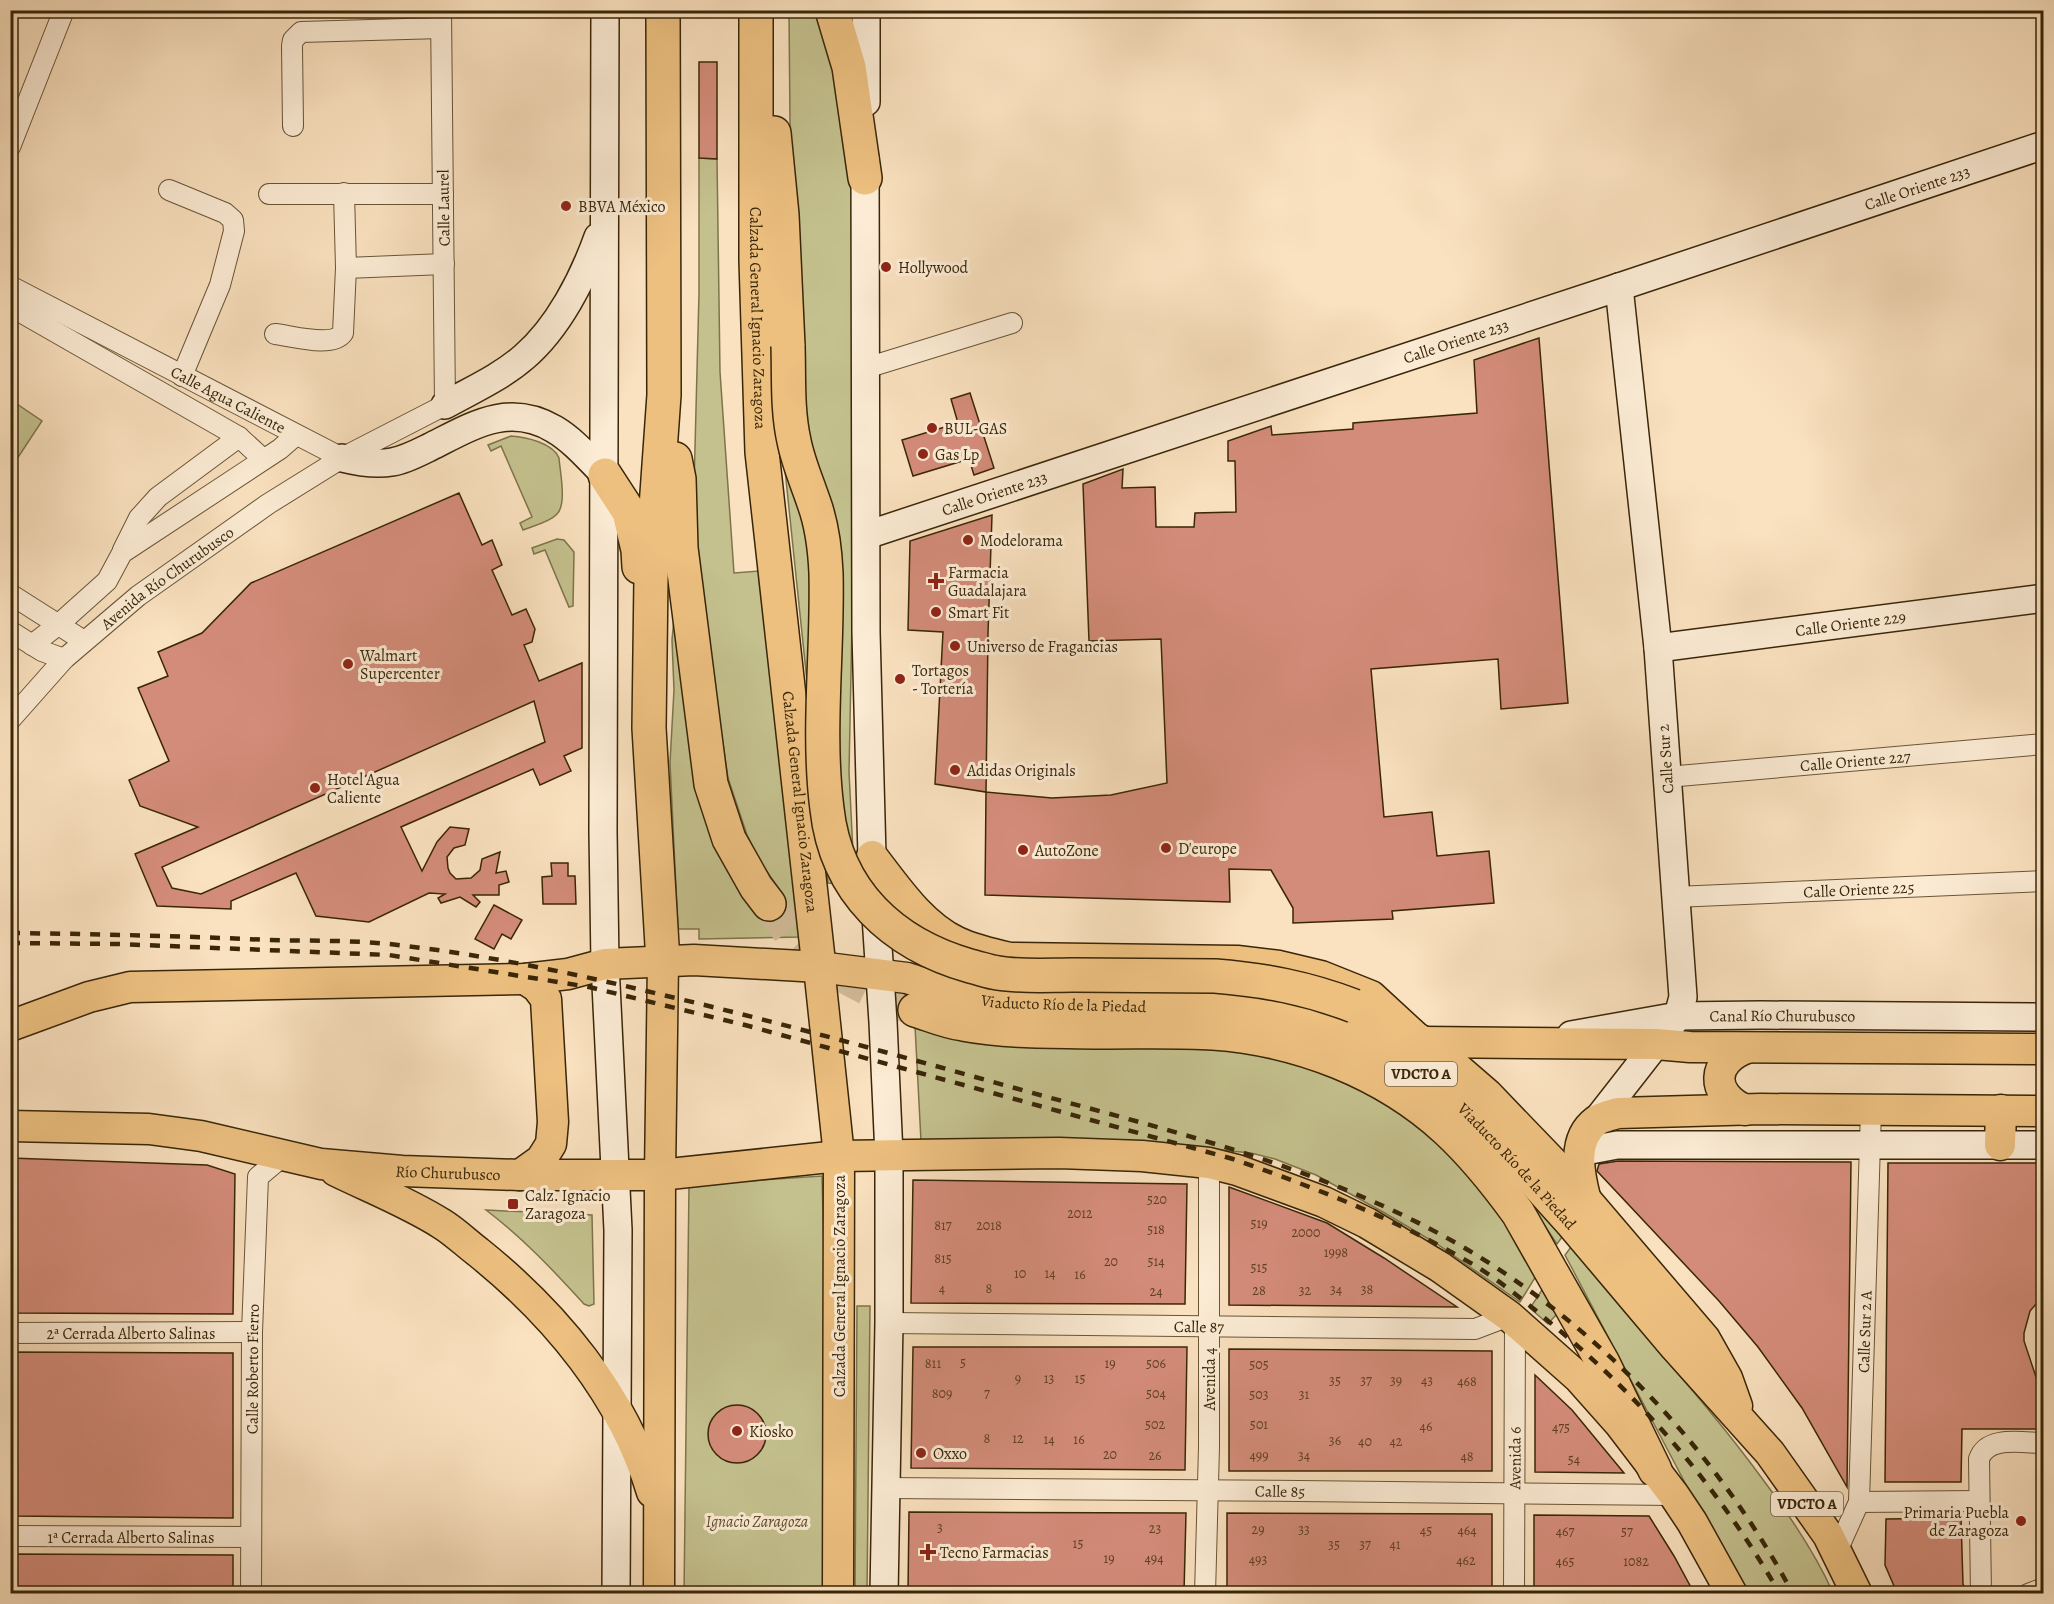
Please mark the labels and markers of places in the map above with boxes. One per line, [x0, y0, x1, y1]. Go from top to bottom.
place label: BBVA México [578, 196, 665, 218]
marker: BBVA México [559, 199, 573, 213]
place label: Hollywood [898, 257, 969, 279]
marker: Hollywood [879, 260, 893, 274]
place label: BUL-GAS [944, 418, 1007, 440]
marker: BUL-GAS [925, 421, 939, 435]
place label: Gas Lp [935, 444, 979, 466]
marker: Gas Lp [916, 447, 930, 461]
place label: Modelorama [980, 530, 1064, 552]
marker: Modelorama [961, 533, 975, 547]
place label: Farmacia Guadalajara [948, 562, 1027, 602]
marker: Farmacia Guadalajara [929, 574, 943, 588]
place label: Smart Fit [948, 602, 1009, 624]
marker: Smart Fit [929, 605, 943, 619]
place label: Universo de Fragancias [967, 636, 1118, 658]
marker: Universo de Fragancias [948, 639, 962, 653]
place label: Walmart Supercenter [359, 645, 440, 685]
marker: Walmart Supercenter [341, 657, 355, 671]
place label: Tortagos - Tortería [912, 660, 974, 700]
marker: Tortagos - Tortería [893, 672, 907, 686]
place label: Adidas Originals [966, 760, 1076, 782]
marker: Adidas Originals [948, 763, 962, 777]
place label: Hotel Agua Caliente [327, 769, 400, 809]
marker: Hotel Agua Caliente [308, 781, 322, 795]
place label: D'europe [1178, 838, 1237, 860]
place label: AutoZone [1034, 840, 1099, 862]
marker: D'europe [1159, 841, 1173, 855]
marker: AutoZone [1016, 843, 1030, 857]
place label: Calz. Ignacio Zaragoza [525, 1185, 610, 1225]
marker: Calz. Ignacio Zaragoza [506, 1197, 520, 1211]
place label: Kiosko [749, 1421, 794, 1443]
marker: Kiosko [730, 1424, 744, 1438]
place label: Oxxo [933, 1443, 967, 1465]
marker: Oxxo [914, 1446, 928, 1460]
place label: Primaria Puebla de Zaragoza [1904, 1502, 2010, 1542]
marker: Primaria Puebla de Zaragoza [2014, 1514, 2028, 1528]
place label: Tecno Farmacias [940, 1542, 1049, 1564]
marker: Tecno Farmacias [921, 1545, 935, 1559]

